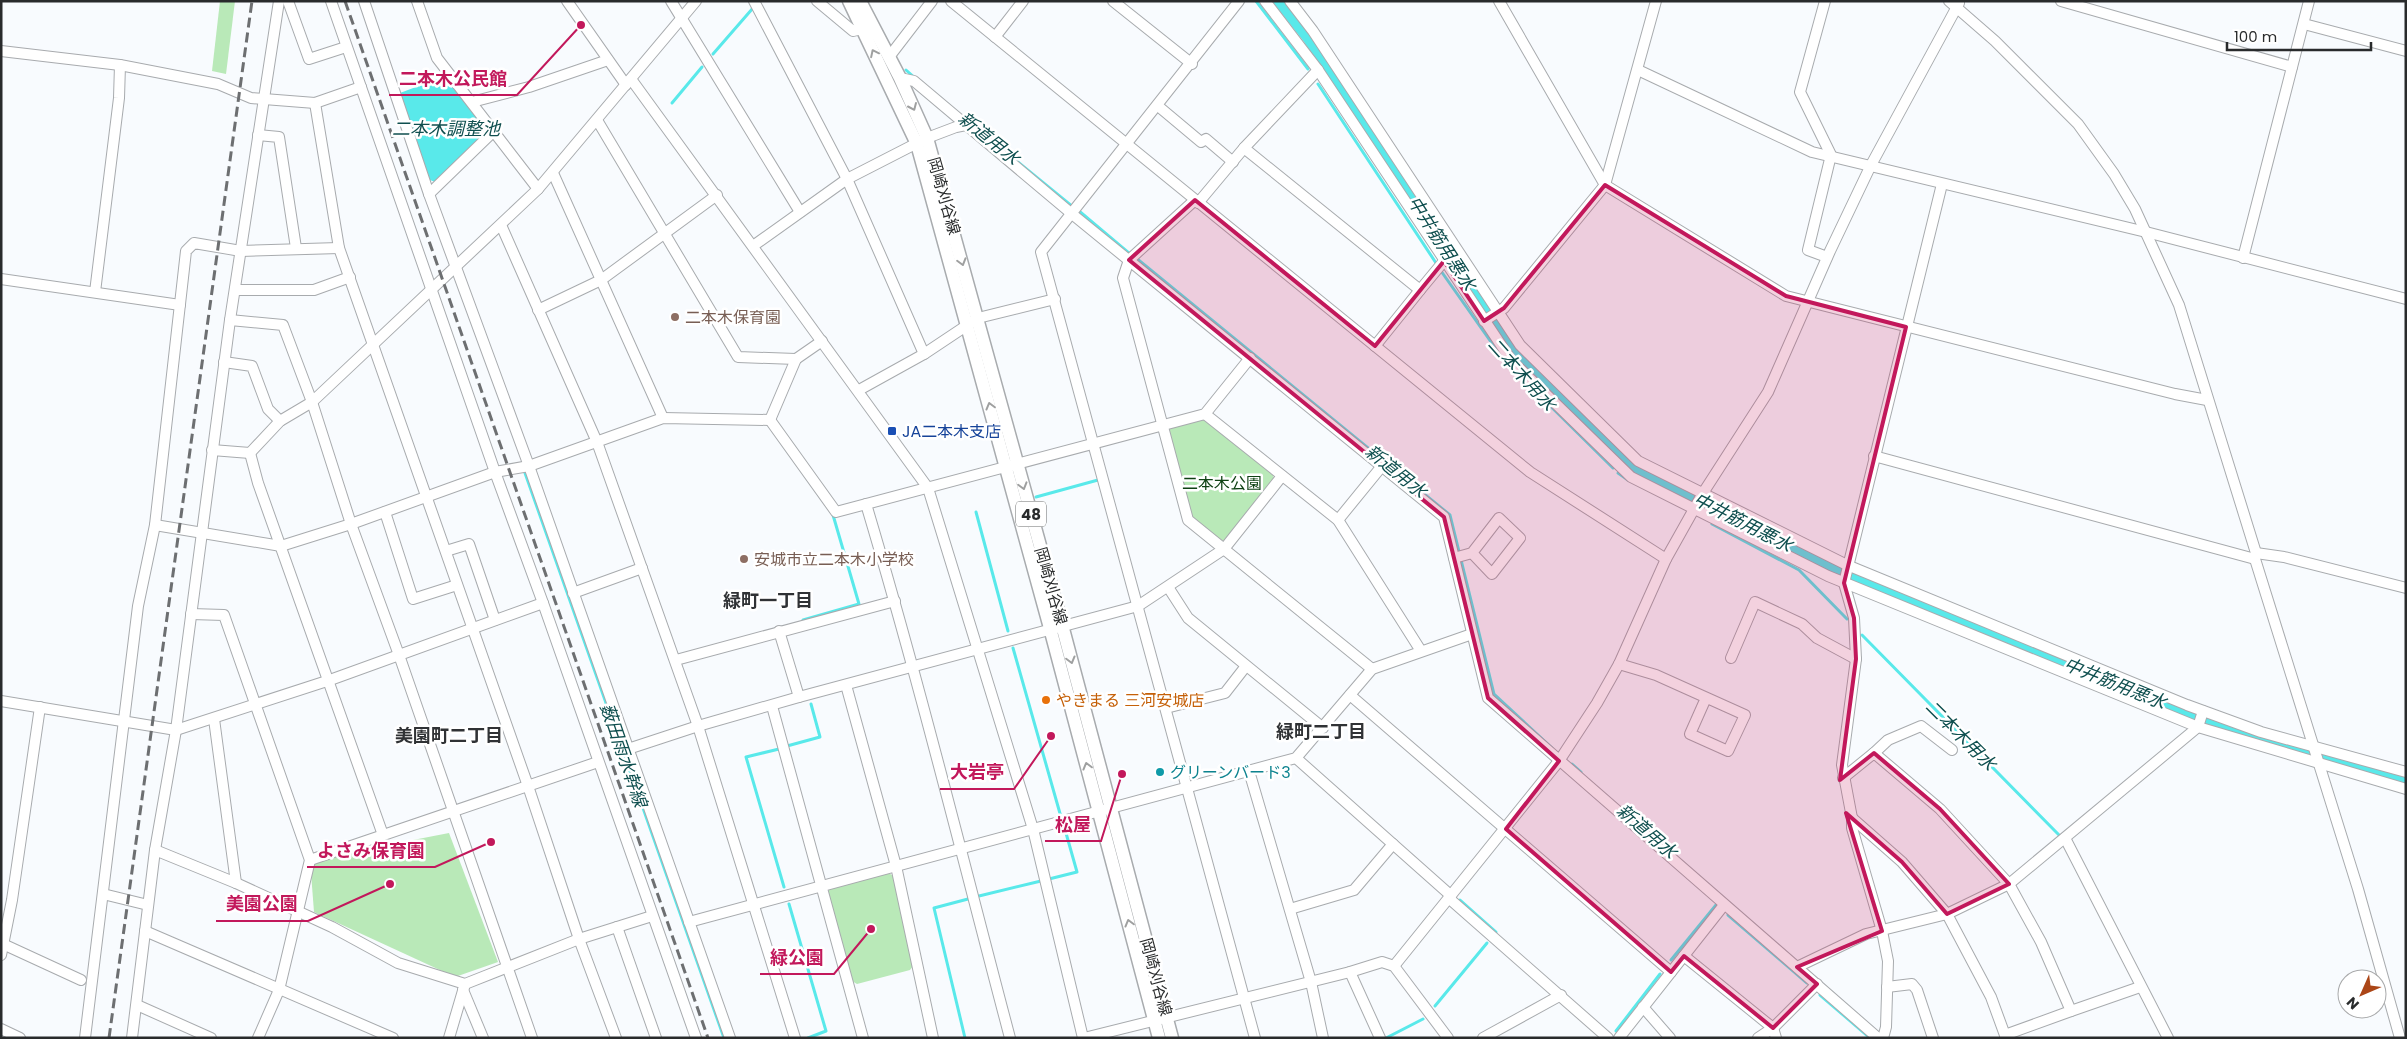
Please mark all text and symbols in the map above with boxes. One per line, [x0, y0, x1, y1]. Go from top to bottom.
scale bar [2227, 20, 2371, 52]
text: 100 m [2234, 26, 2277, 47]
one-way arrow [870, 49, 880, 58]
callout: 二本木公民館 [389, 62, 517, 95]
text: 二本木公民館 [399, 66, 507, 91]
one-way arrow [907, 102, 918, 111]
water label: 新道用水 [953, 106, 1026, 172]
water label: 二本木調整池 [392, 116, 502, 141]
street label: 岡崎刈谷線 [922, 154, 966, 238]
water label: 中井筋用悪水 [1402, 191, 1483, 297]
one-way arrow [957, 257, 967, 265]
place label: 二本木保育園 [685, 306, 781, 329]
marker: 二本木保育園 [669, 311, 681, 323]
water label: 二本木用水 [1483, 332, 1563, 417]
one-way arrow [985, 402, 996, 411]
place label: JA二本木支店 [902, 420, 1001, 443]
marker: JA二本木支店 [886, 425, 898, 437]
water label: 新道用水 [1360, 439, 1433, 505]
park label: 二本木公園 [1182, 472, 1262, 495]
one-way arrow [1018, 482, 1028, 490]
water label: 中井筋用悪水 [1689, 486, 1799, 559]
road number: 48 [1016, 502, 1046, 526]
street label: 岡崎刈谷線 [1029, 544, 1073, 628]
place label: 安城市立二本木小学校 [754, 548, 914, 571]
marker: 安城市立二本木小学校 [738, 553, 750, 565]
district label: 緑町一丁目 [723, 588, 813, 613]
water label: 中井筋用悪水 [2060, 651, 2172, 716]
one-way arrow [1066, 655, 1076, 663]
place label: やきまる 三河安城店 [1056, 689, 1204, 712]
marker: やきまる 三河安城店 [1040, 694, 1052, 706]
water label: 二本木用水 [1920, 694, 2003, 777]
water label: 薮田雨水幹線 [595, 700, 654, 812]
district label: 緑町二丁目 [1276, 719, 1366, 744]
district label: 美園町二丁目 [395, 723, 503, 748]
callout: 大岩亭 [940, 756, 1014, 789]
text: 大岩亭 [950, 759, 1004, 784]
one-way arrow [1082, 761, 1093, 770]
place label: グリーンバード3 [1170, 761, 1291, 784]
marker: グリーンバード3 [1154, 766, 1166, 778]
water label: 新道用水 [1612, 798, 1684, 865]
callout: 松屋 [1045, 808, 1101, 841]
text: 松屋 [1055, 812, 1091, 837]
callout: よさみ保育園 [307, 834, 435, 867]
text: よさみ保育園 [317, 838, 425, 863]
callout: 美園公園 [216, 888, 308, 921]
text: 美園公園 [226, 891, 298, 916]
one-way arrow [1124, 918, 1135, 927]
street label: 岡崎刈谷線 [1135, 935, 1177, 1019]
callout: 緑公園 [760, 941, 834, 974]
text: 緑公園 [770, 945, 824, 970]
north arrow [2337, 969, 2387, 1019]
text: N [2342, 992, 2364, 1014]

